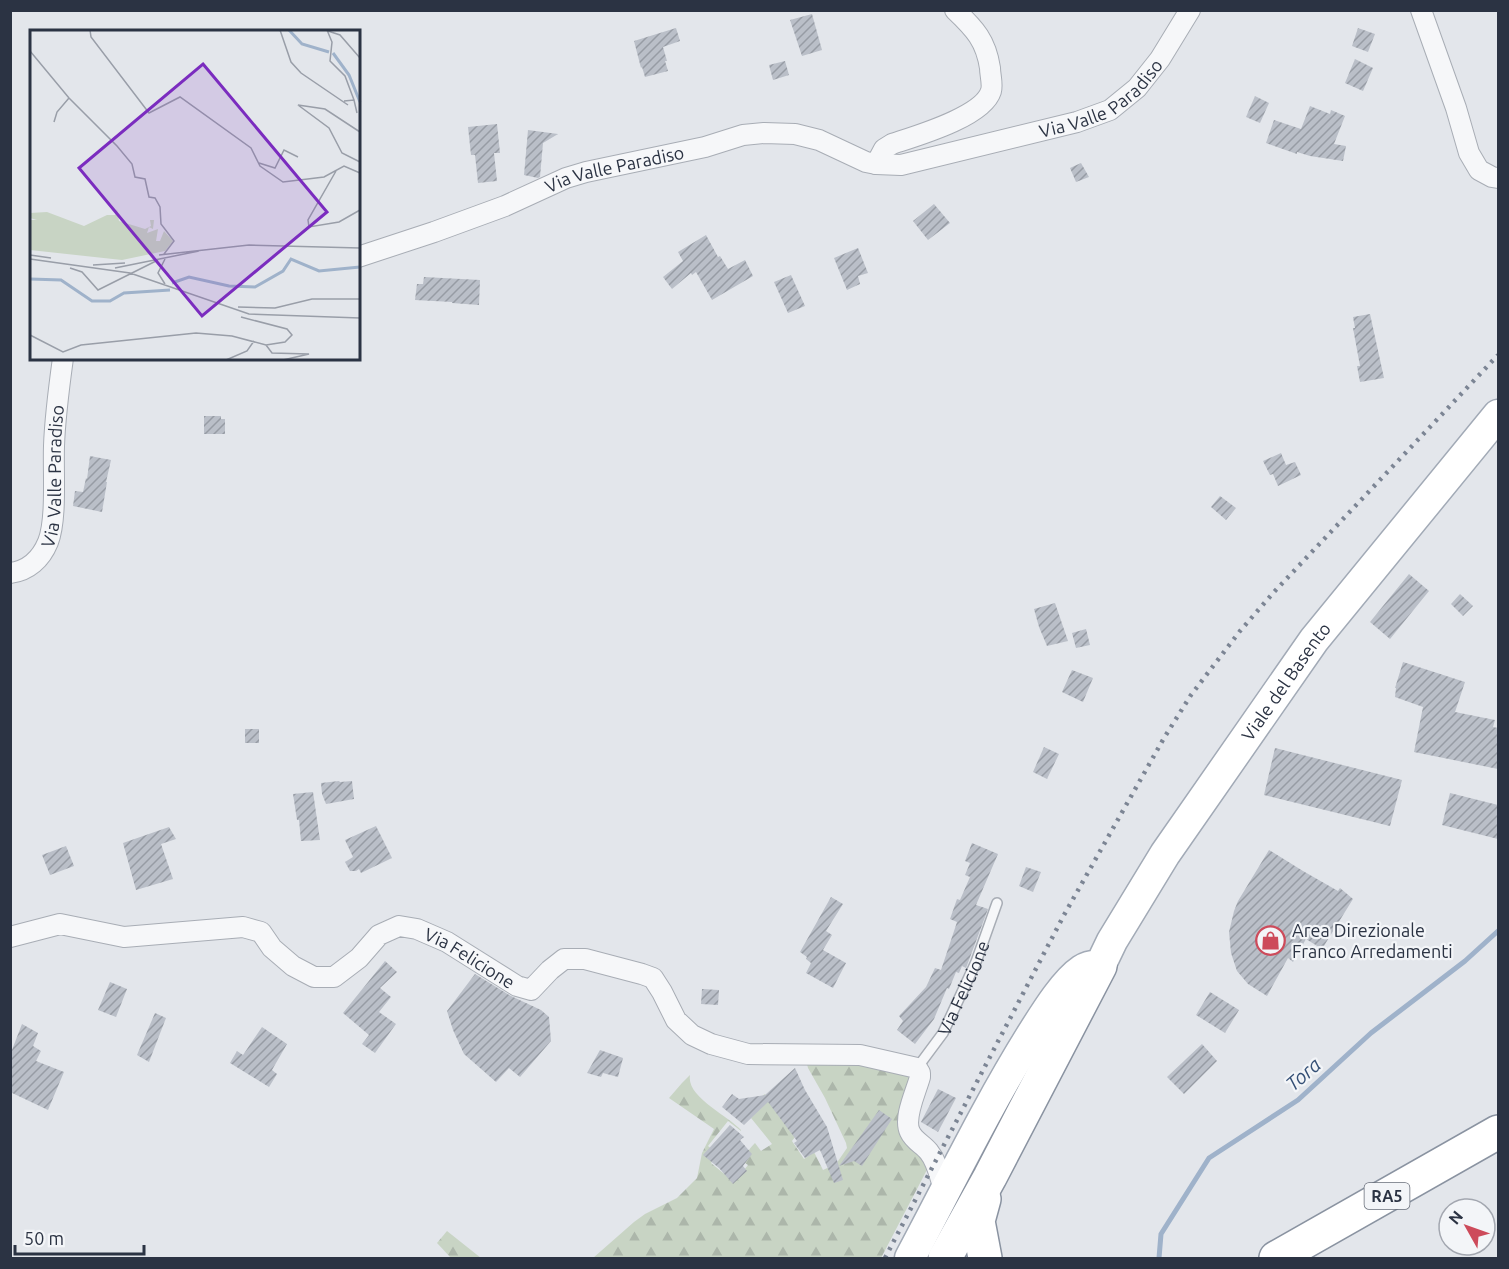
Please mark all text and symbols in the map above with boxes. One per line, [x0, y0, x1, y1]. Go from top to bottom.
inset map [30, 30, 360, 360]
street label: Via Valle Paradiso [1037, 55, 1166, 141]
street label: Via Valle Paradiso [542, 142, 686, 196]
street label: Via Valle Paradiso [37, 404, 67, 550]
street label: Viale del Basento [1237, 618, 1334, 744]
place label: Area Direzionale Franco Arredamenti [1292, 920, 1453, 961]
street label: Via Felicione [421, 923, 519, 992]
shop icon: Area Direzionale Franco Arredamenti [1255, 924, 1287, 956]
street label: Via Felicione [933, 938, 993, 1039]
water label: Tora [1281, 1053, 1325, 1095]
road number: RA5 [1364, 1183, 1410, 1209]
north arrow [1437, 1197, 1497, 1257]
text: N [1445, 1207, 1466, 1228]
scale bar [15, 1218, 144, 1256]
text: 50 m [24, 1228, 64, 1248]

